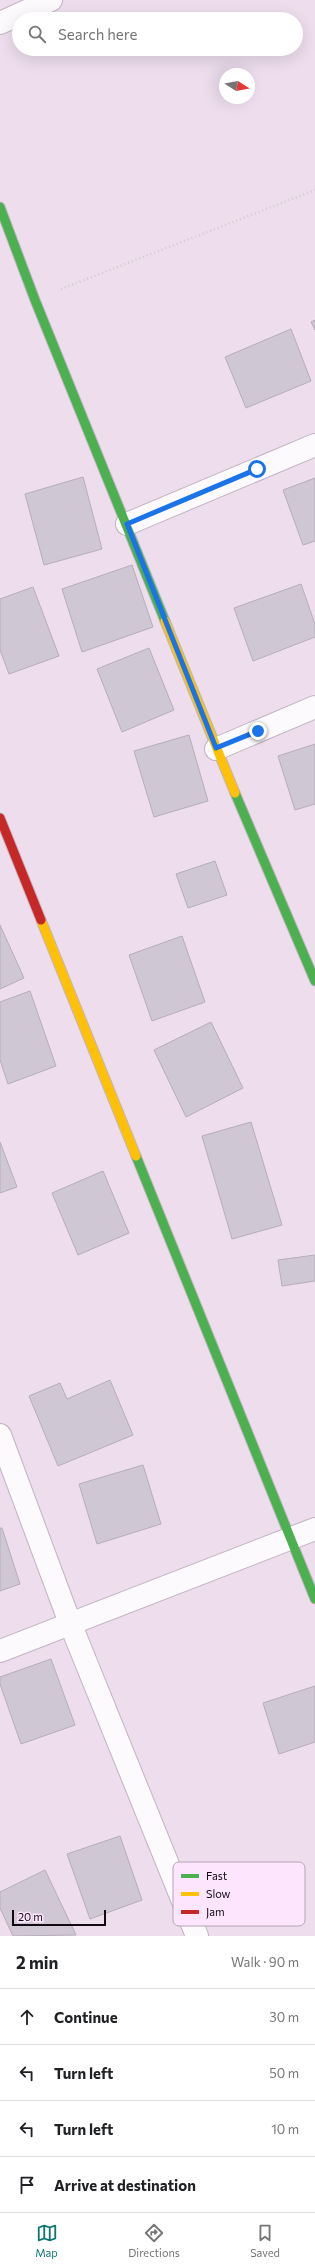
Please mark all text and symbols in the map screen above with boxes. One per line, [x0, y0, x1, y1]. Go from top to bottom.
search box [12, 12, 303, 56]
icon: search [26, 23, 48, 45]
text: Search here [58, 25, 137, 43]
north arrow [219, 68, 255, 104]
route start [248, 460, 266, 478]
route end [249, 722, 267, 740]
legend [173, 1862, 305, 1926]
text: Fast [206, 1869, 228, 1882]
text: Slow [206, 1887, 231, 1900]
text: Jam [206, 1905, 225, 1919]
scale bar [12, 1908, 106, 1927]
text: 20 m [18, 1910, 43, 1923]
text: 2 min [16, 1952, 58, 1973]
text: Walk · 90 m [231, 1954, 299, 1970]
icon: ahead [16, 2006, 38, 2028]
text: Continue [54, 2008, 118, 2026]
text: 30 m [269, 2009, 299, 2025]
icon: left [16, 2062, 38, 2084]
text: Turn left [54, 2064, 113, 2082]
text: 50 m [269, 2065, 299, 2081]
icon: left [16, 2118, 38, 2140]
text: Turn left [54, 2120, 113, 2138]
text: 10 m [271, 2121, 299, 2137]
icon: arrive [16, 2174, 38, 2196]
text: Arrive at destination [54, 2176, 196, 2194]
tab: Map [35, 2222, 58, 2259]
tab: Directions [128, 2222, 180, 2259]
tab: Saved [250, 2222, 280, 2259]

